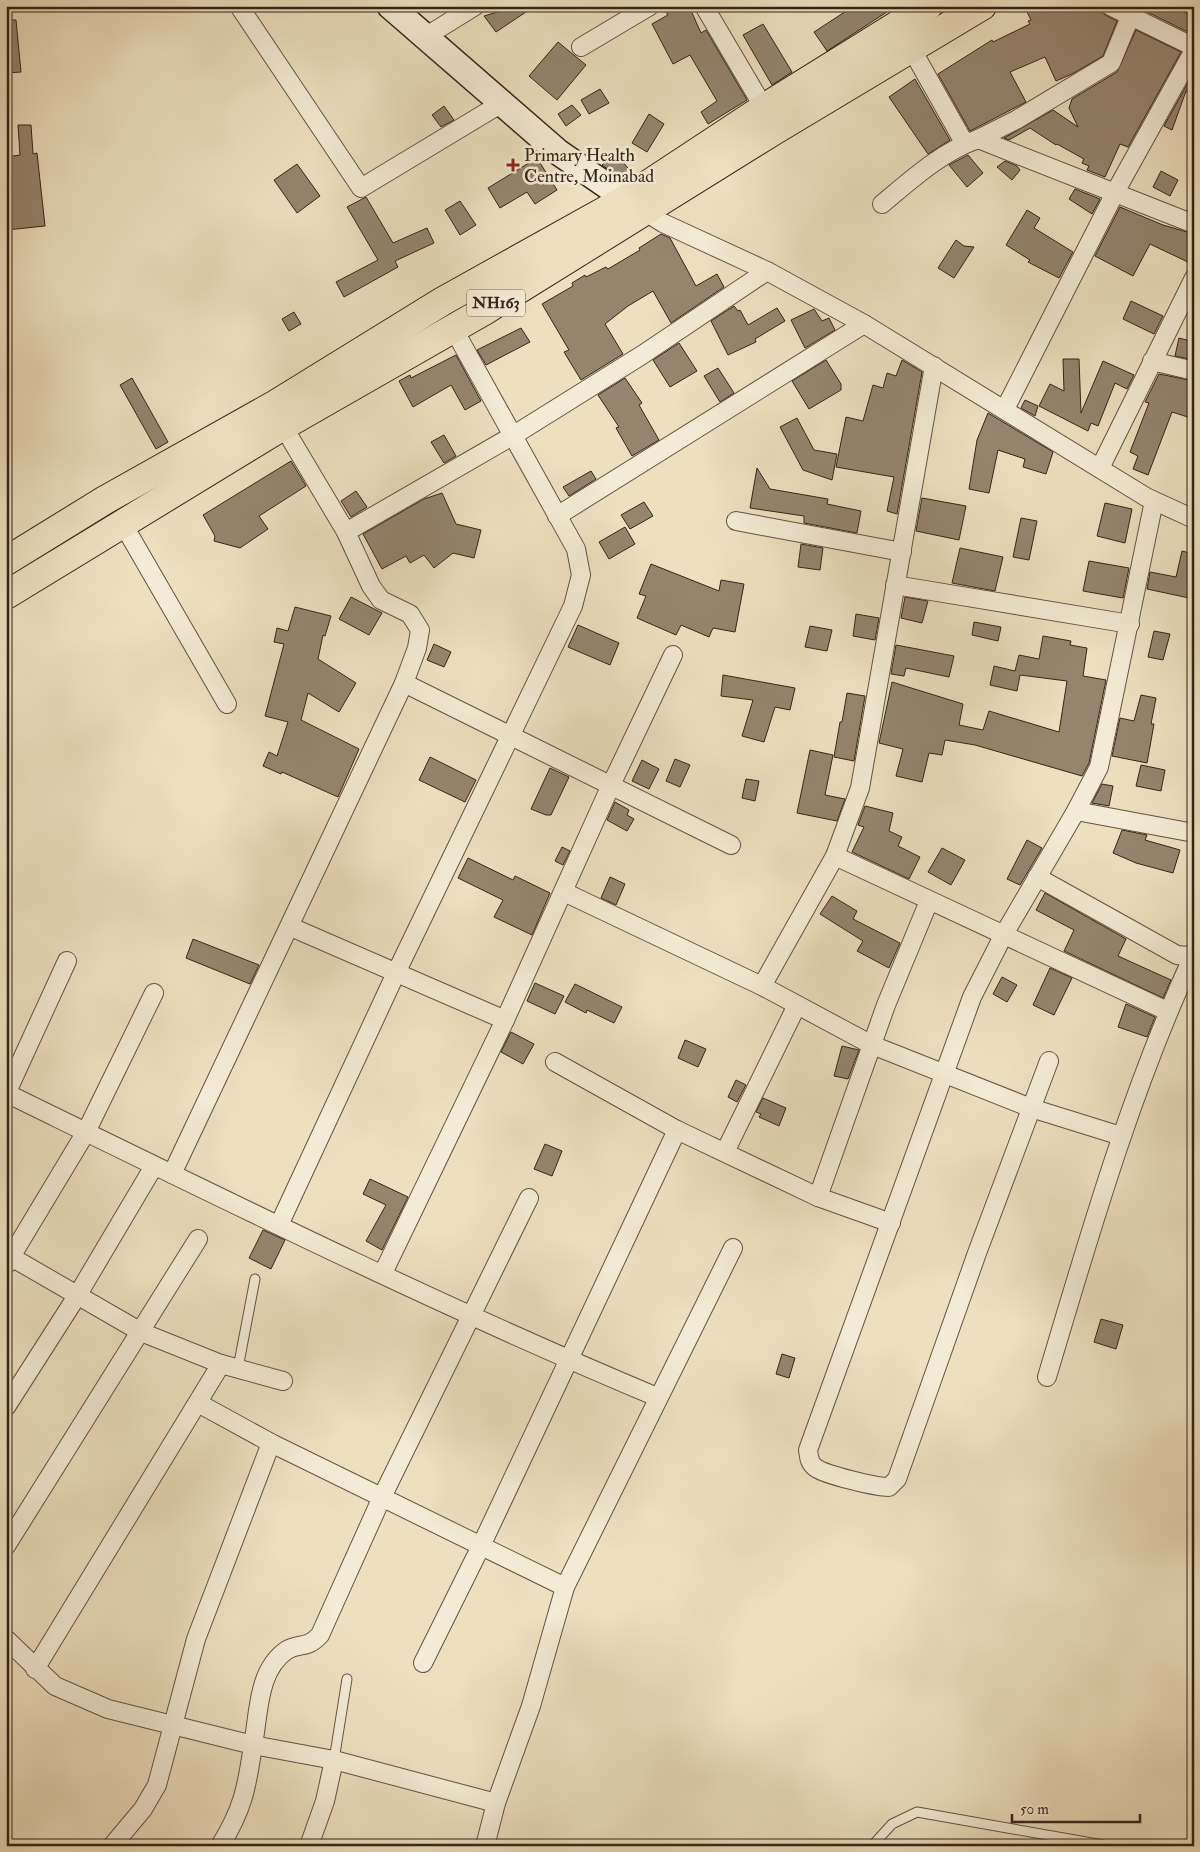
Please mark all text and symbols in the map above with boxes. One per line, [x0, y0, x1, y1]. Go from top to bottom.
place label: Primary Health Centre, Moinabad [524, 144, 654, 188]
marker: Primary Health Centre, Moinabad [506, 158, 520, 172]
road number: NH163 [467, 290, 525, 316]
scale bar [1012, 1792, 1140, 1824]
text: 50 m [1020, 1800, 1049, 1819]

